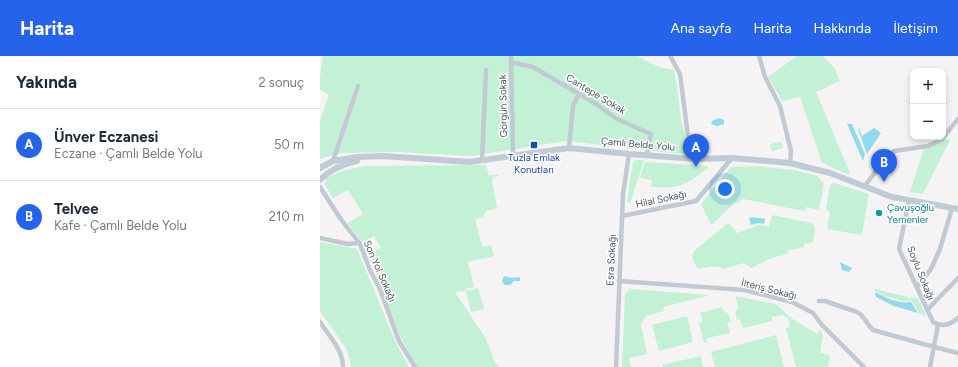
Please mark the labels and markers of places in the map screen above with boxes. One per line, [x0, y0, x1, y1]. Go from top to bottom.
pin: A [683, 134, 709, 167]
marker: Tuzla Emlak Konutları [529, 140, 539, 150]
pin: B [871, 149, 897, 182]
place label: Tuzla Emlak Konutları [508, 151, 560, 176]
place label: Çavuşoğlu Yemenler [887, 201, 934, 226]
marker: Çavuşoğlu Yemenler [874, 208, 884, 218]

